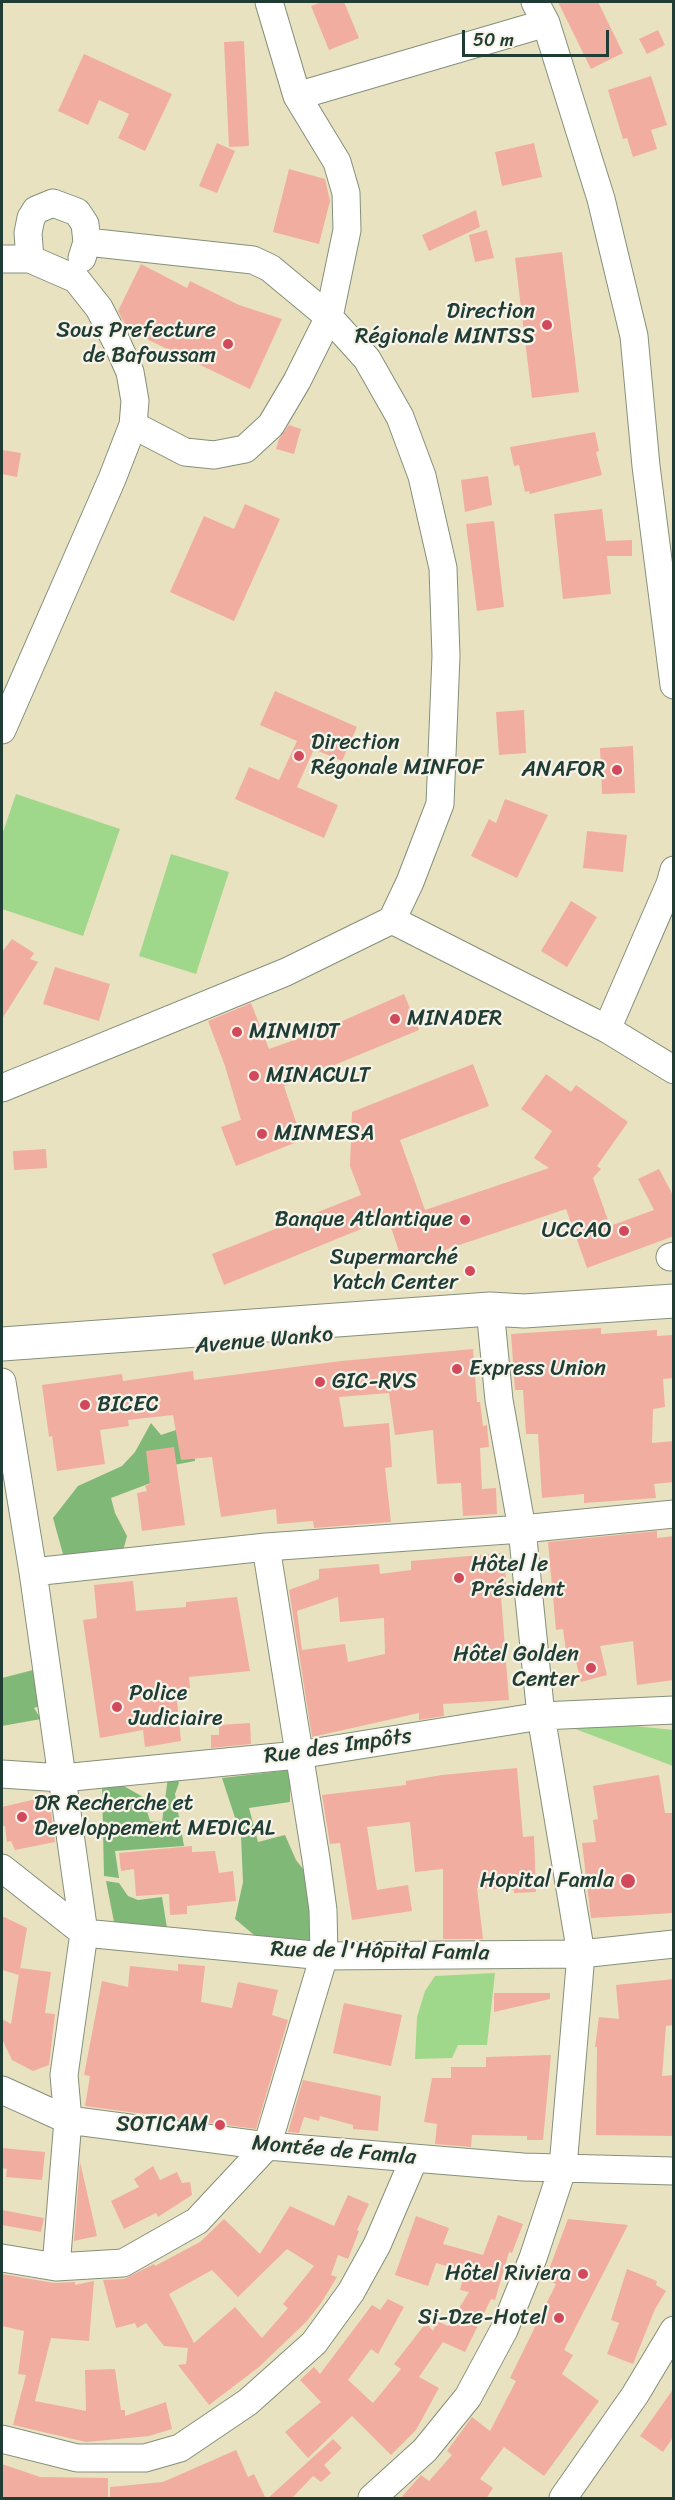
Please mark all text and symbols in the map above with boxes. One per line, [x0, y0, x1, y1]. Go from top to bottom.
scale bar [465, 18, 612, 56]
text: 50 m [473, 24, 514, 56]
place label: Direction Régionale MINTSS [355, 299, 535, 350]
place label: Sous Prefecture de Bafoussam [56, 318, 216, 370]
marker: Direction Régionale MINTSS [540, 318, 554, 332]
marker: Sous Prefecture de Bafoussam [221, 337, 235, 351]
place label: Direction Régonale MINFOF [311, 730, 484, 782]
marker: Direction Régonale MINFOF [292, 749, 306, 763]
place label: ANAFOR [522, 757, 605, 783]
marker: ANAFOR [610, 763, 624, 777]
place label: MINADER [407, 1006, 502, 1032]
marker: MINADER [388, 1012, 402, 1026]
place label: MINMIDT [249, 1019, 339, 1045]
marker: MINMIDT [230, 1025, 244, 1039]
place label: MINACULT [266, 1063, 370, 1089]
marker: MINACULT [247, 1069, 261, 1083]
place label: MINMESA [274, 1121, 374, 1147]
marker: MINMESA [255, 1127, 269, 1141]
place label: Banque Atlantique [275, 1207, 453, 1233]
marker: Banque Atlantique [458, 1213, 472, 1227]
place label: UCCAO [541, 1218, 612, 1244]
marker: UCCAO [617, 1224, 631, 1238]
place label: Supermarché Yatch Center [330, 1245, 458, 1296]
marker: Supermarché Yatch Center [463, 1264, 477, 1278]
street label: Avenue Wanko [194, 1322, 334, 1360]
place label: Express Union [469, 1356, 606, 1382]
marker: Express Union [450, 1362, 464, 1376]
place label: GIC-RVS [332, 1369, 417, 1395]
marker: GIC-RVS [313, 1375, 327, 1389]
place label: BICEC [97, 1392, 159, 1418]
marker: BICEC [78, 1398, 92, 1412]
place label: Hôtel le Président [471, 1552, 565, 1604]
marker: Hôtel le Président [452, 1571, 466, 1585]
place label: Hôtel Golden Center [453, 1642, 579, 1694]
marker: Hôtel Golden Center [584, 1661, 598, 1675]
place label: Police Judiciaire [129, 1681, 223, 1732]
marker: Police Judiciaire [110, 1700, 124, 1714]
street label: Rue des Impôts [263, 1724, 413, 1770]
place label: DR Recherche et Developpement MEDICAL [34, 1791, 275, 1843]
marker: DR Recherche et Developpement MEDICAL [15, 1810, 29, 1824]
place label: Hopital Famla [480, 1868, 614, 1894]
marker: Hopital Famla [619, 1872, 637, 1890]
street label: Rue de l'Hôpital Famla [270, 1937, 490, 1967]
place label: SOTICAM [116, 2112, 208, 2138]
marker: SOTICAM [213, 2118, 227, 2132]
street label: Montée de Famla [251, 2131, 417, 2171]
place label: Hôtel Riviera [445, 2261, 571, 2287]
marker: Hôtel Riviera [576, 2267, 590, 2281]
place label: Si-Dze-Hotel [418, 2305, 547, 2331]
marker: Si-Dze-Hotel [552, 2311, 566, 2325]

